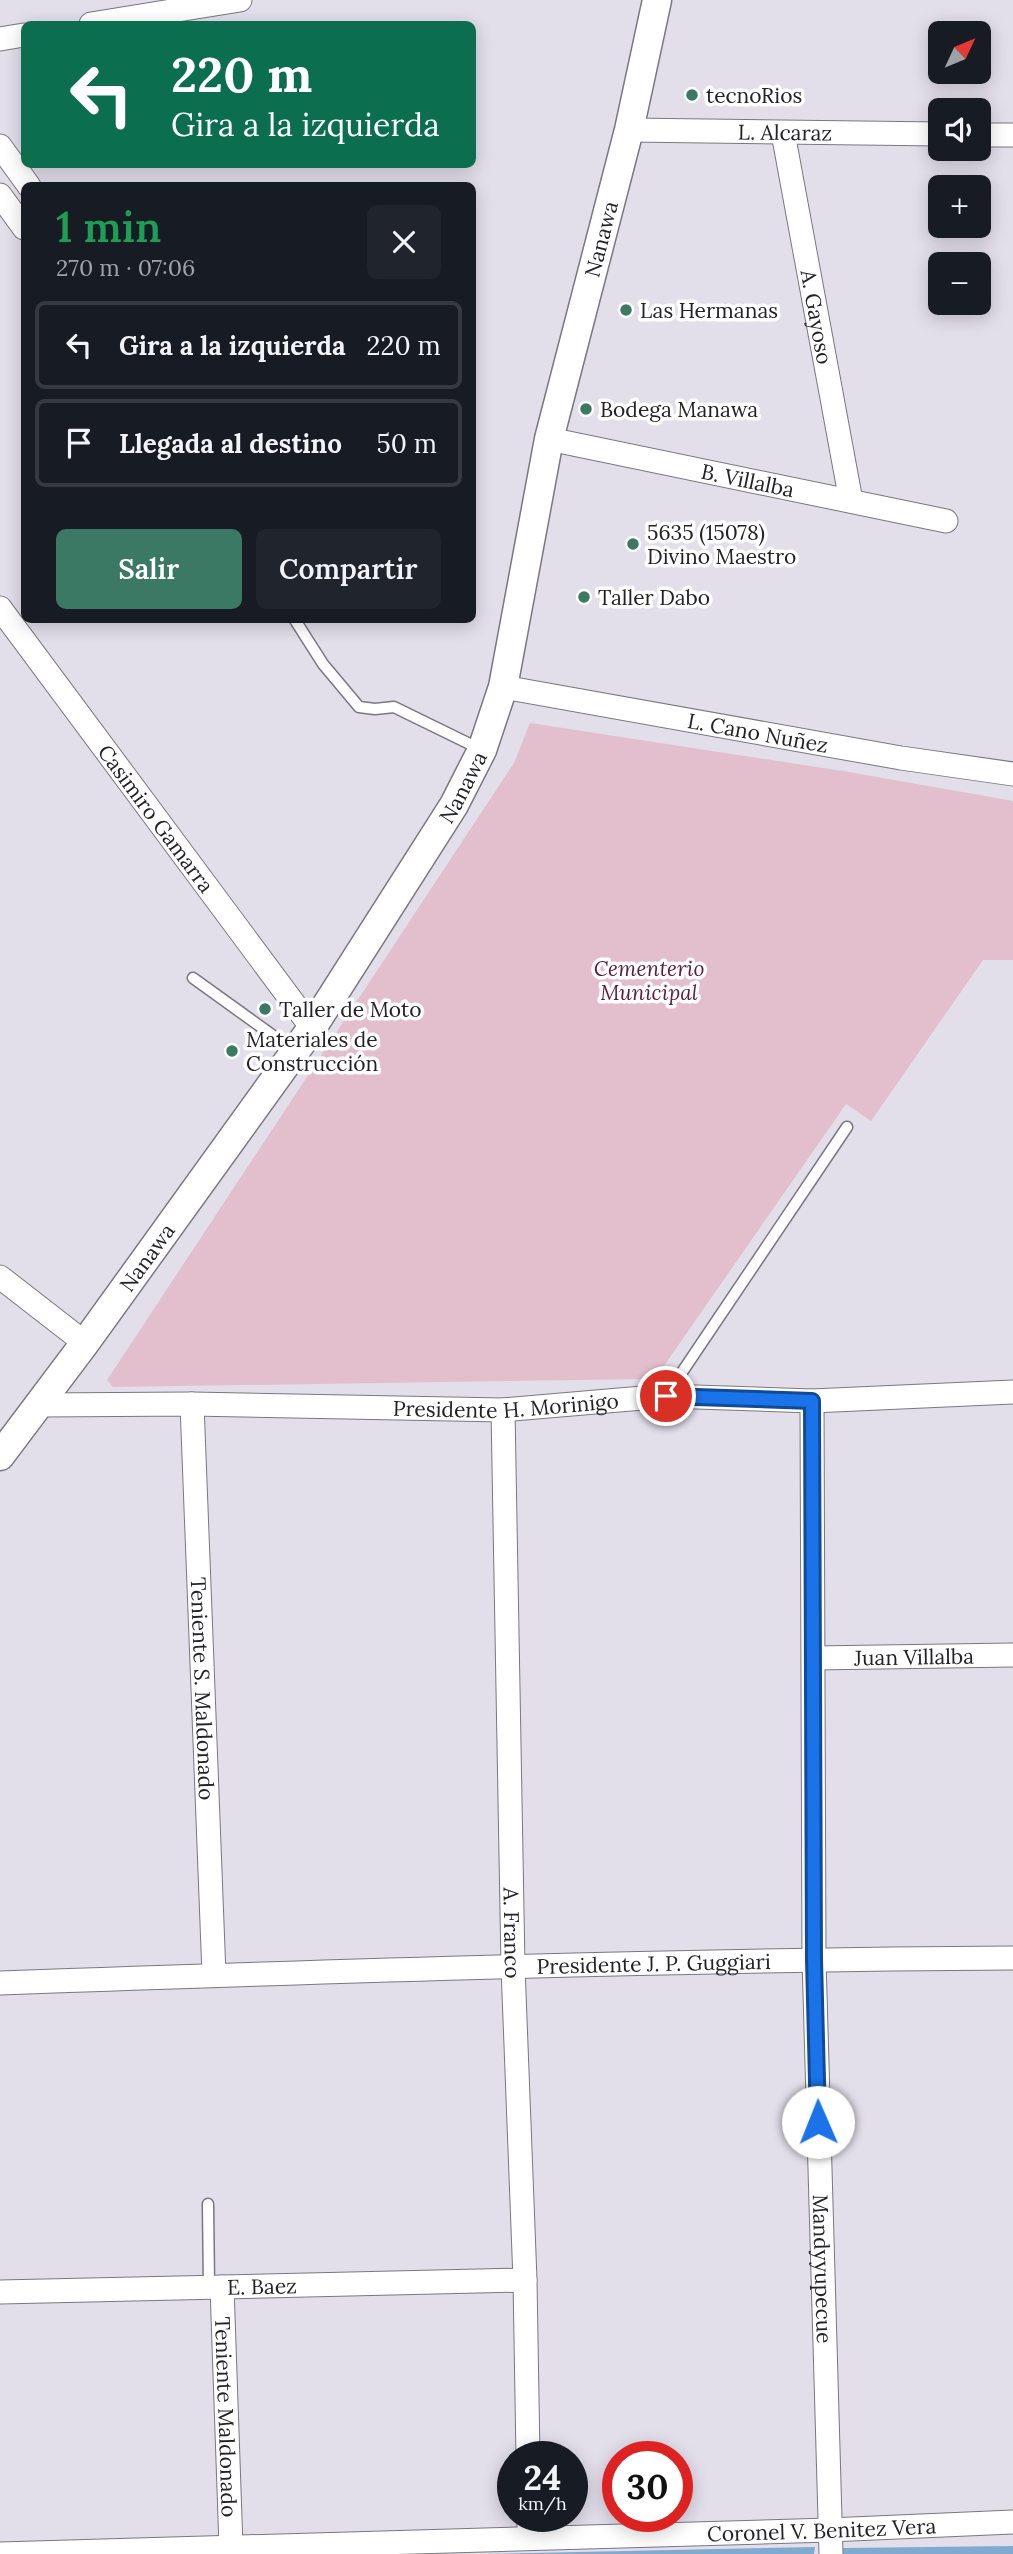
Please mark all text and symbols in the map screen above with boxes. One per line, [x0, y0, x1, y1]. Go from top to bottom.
north arrow [928, 21, 990, 84]
map controls [928, 21, 991, 315]
text: 220 m [171, 43, 312, 105]
icon: left [56, 49, 147, 140]
place label: tecnoRios [706, 82, 802, 109]
marker: tecnoRios [684, 87, 700, 103]
button: sound [928, 98, 991, 161]
text: Gira a la izquierda [171, 104, 440, 145]
street label: L. Alcaraz [738, 118, 832, 146]
button: + [928, 175, 991, 238]
street label: Nanawa [578, 198, 624, 280]
text: 1 min [56, 200, 161, 254]
button: close [367, 205, 441, 279]
button: − [928, 252, 991, 315]
text: 270 m · 07:06 [56, 253, 195, 282]
street label: A. Gayoso [795, 266, 839, 366]
place label: Las Hermanas [640, 297, 778, 324]
marker: Las Hermanas [618, 302, 634, 318]
icon: left [60, 326, 98, 364]
text: Gira a la izquierda [119, 329, 346, 362]
text: 220 m [367, 329, 441, 362]
place label: Bodega Manawa [600, 396, 758, 423]
marker: Bodega Manawa [578, 401, 594, 417]
icon: arrive [60, 424, 98, 462]
text: Llegada al destino [119, 427, 342, 460]
text: 50 m [377, 427, 437, 460]
street label: B. Villalba [699, 457, 797, 503]
place label: 5635 (15078) Divino Maestro [647, 519, 796, 570]
button: Salir [56, 529, 242, 609]
button: Compartir [256, 529, 441, 609]
marker: 5635 (15078) Divino Maestro [625, 536, 641, 552]
place label: Taller Dabo [598, 584, 710, 611]
marker: Taller Dabo [576, 589, 592, 605]
street label: L. Cano Nuñez [686, 707, 830, 758]
street label: Casimiro Gamarra [92, 739, 220, 898]
street label: Nanawa [433, 746, 493, 828]
park label: Cementerio Municipal [594, 955, 704, 1006]
place label: Taller de Moto [279, 996, 422, 1023]
marker: Taller de Moto [257, 1001, 273, 1017]
place label: Materiales de Construcción [246, 1026, 379, 1077]
marker: Materiales de Construcción [224, 1043, 240, 1059]
street label: Nanawa [113, 1218, 180, 1297]
pin [636, 1366, 696, 1426]
icon: arrive [647, 1377, 685, 1415]
street label: Presidente H. Morinigo [393, 1387, 620, 1423]
street label: Teniente S. Maldonado [185, 1577, 221, 1801]
street label: Juan Villalba [853, 1642, 974, 1671]
street label: A. Franco [498, 1886, 527, 1979]
street label: Presidente J. P. Guggiari [536, 1947, 771, 1979]
position arrow [781, 2085, 855, 2159]
street label: Mandyyupecue [807, 2194, 838, 2344]
street label: E. Baez [227, 2272, 297, 2300]
street label: Teniente Maldonado [210, 2316, 243, 2518]
speed limit sign: 30 [602, 2441, 693, 2532]
text: 24 [524, 2455, 561, 2500]
text: km/h [518, 2492, 567, 2515]
street label: Coronel V. Benitez Vera [707, 2512, 937, 2547]

